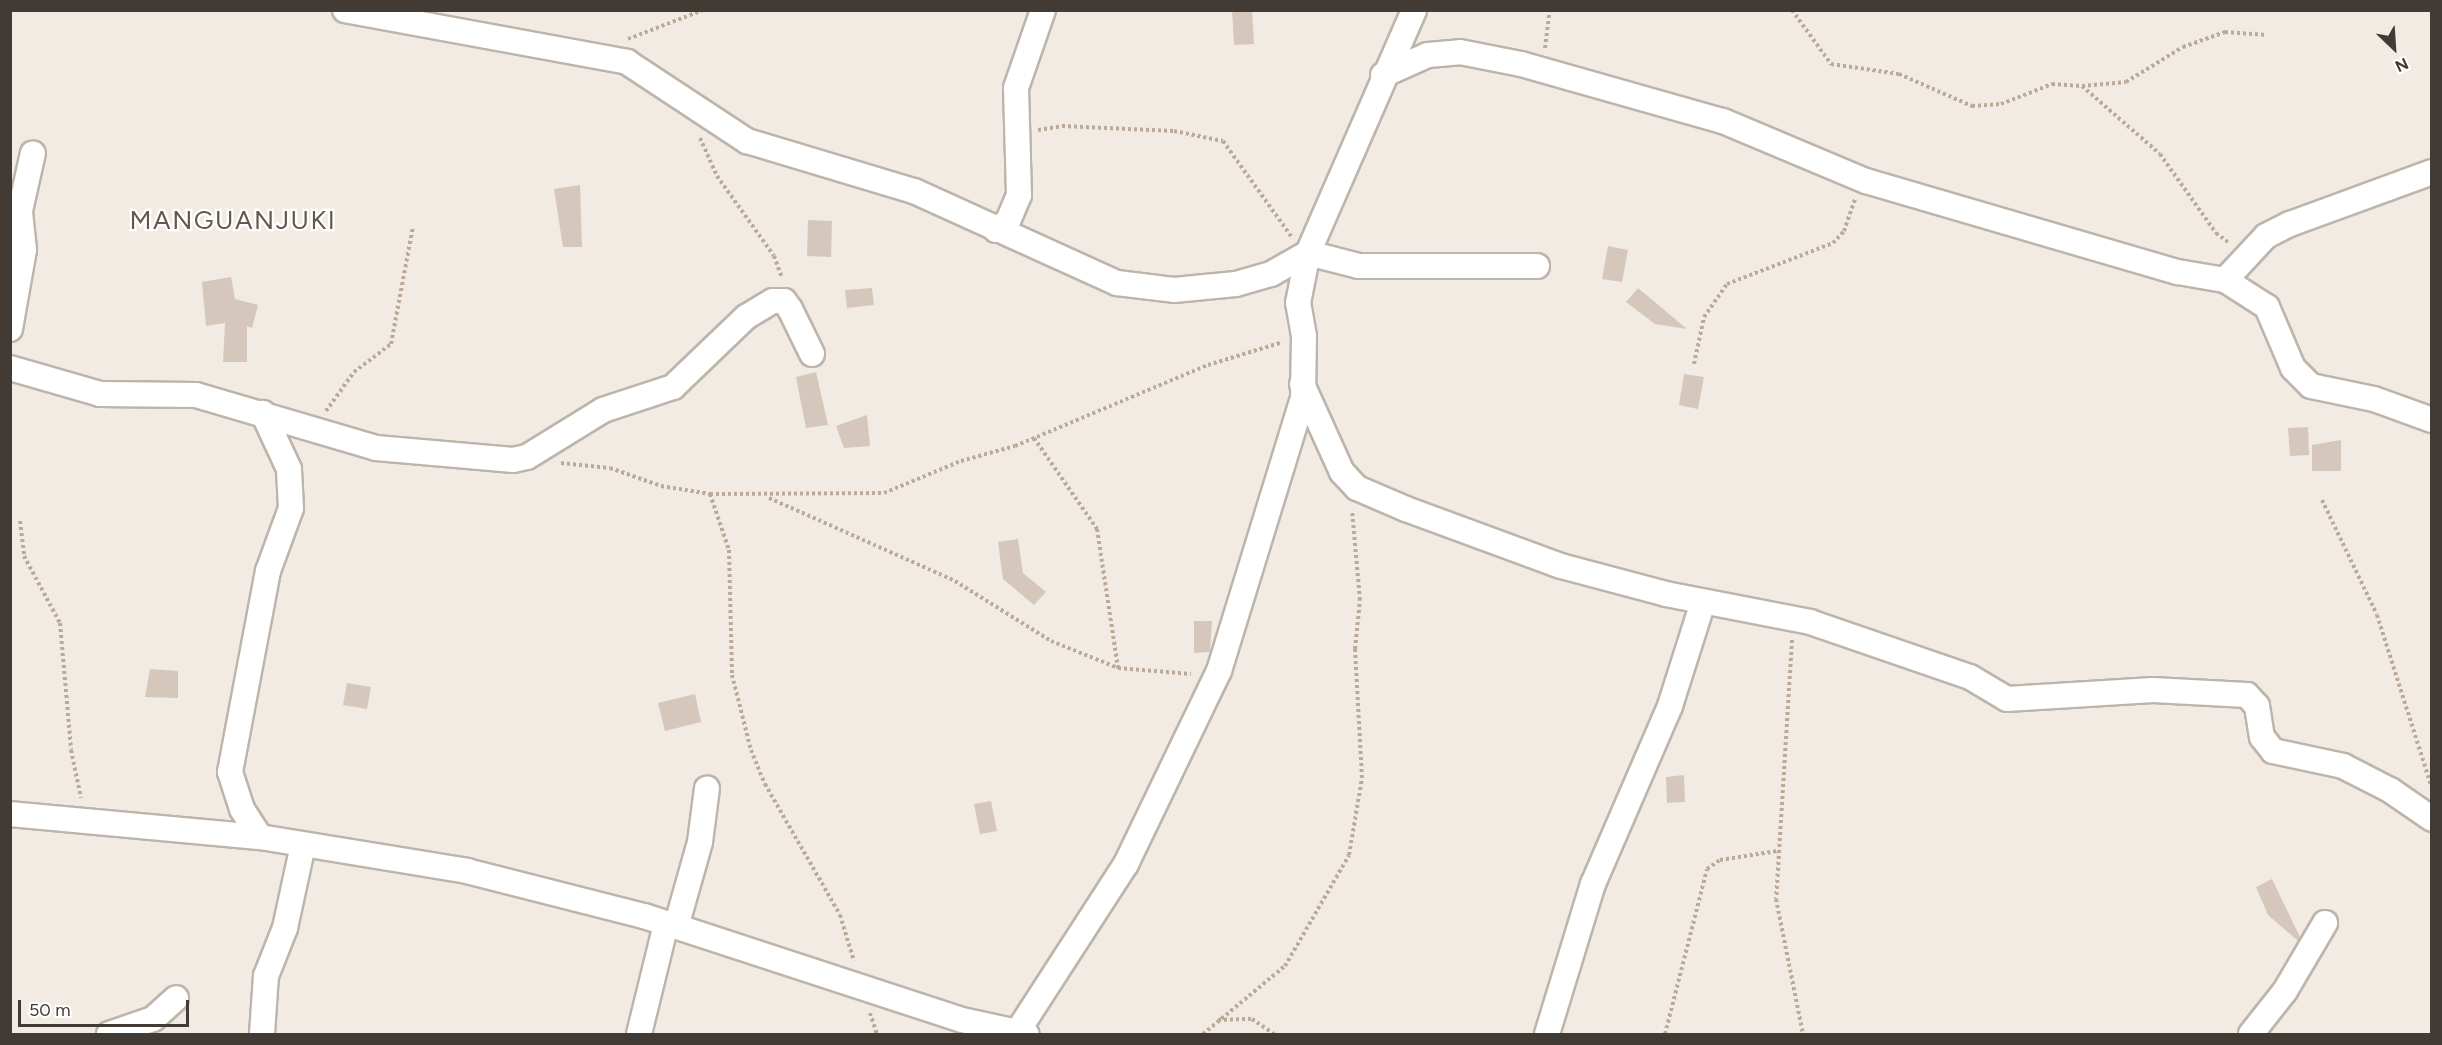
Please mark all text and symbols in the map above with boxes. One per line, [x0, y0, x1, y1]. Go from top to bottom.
north arrow [2364, 18, 2424, 78]
text: N [2392, 54, 2411, 76]
district label: MANGUANJUKI [130, 205, 336, 237]
scale bar [21, 988, 192, 1026]
text: 50 m [29, 999, 71, 1021]

